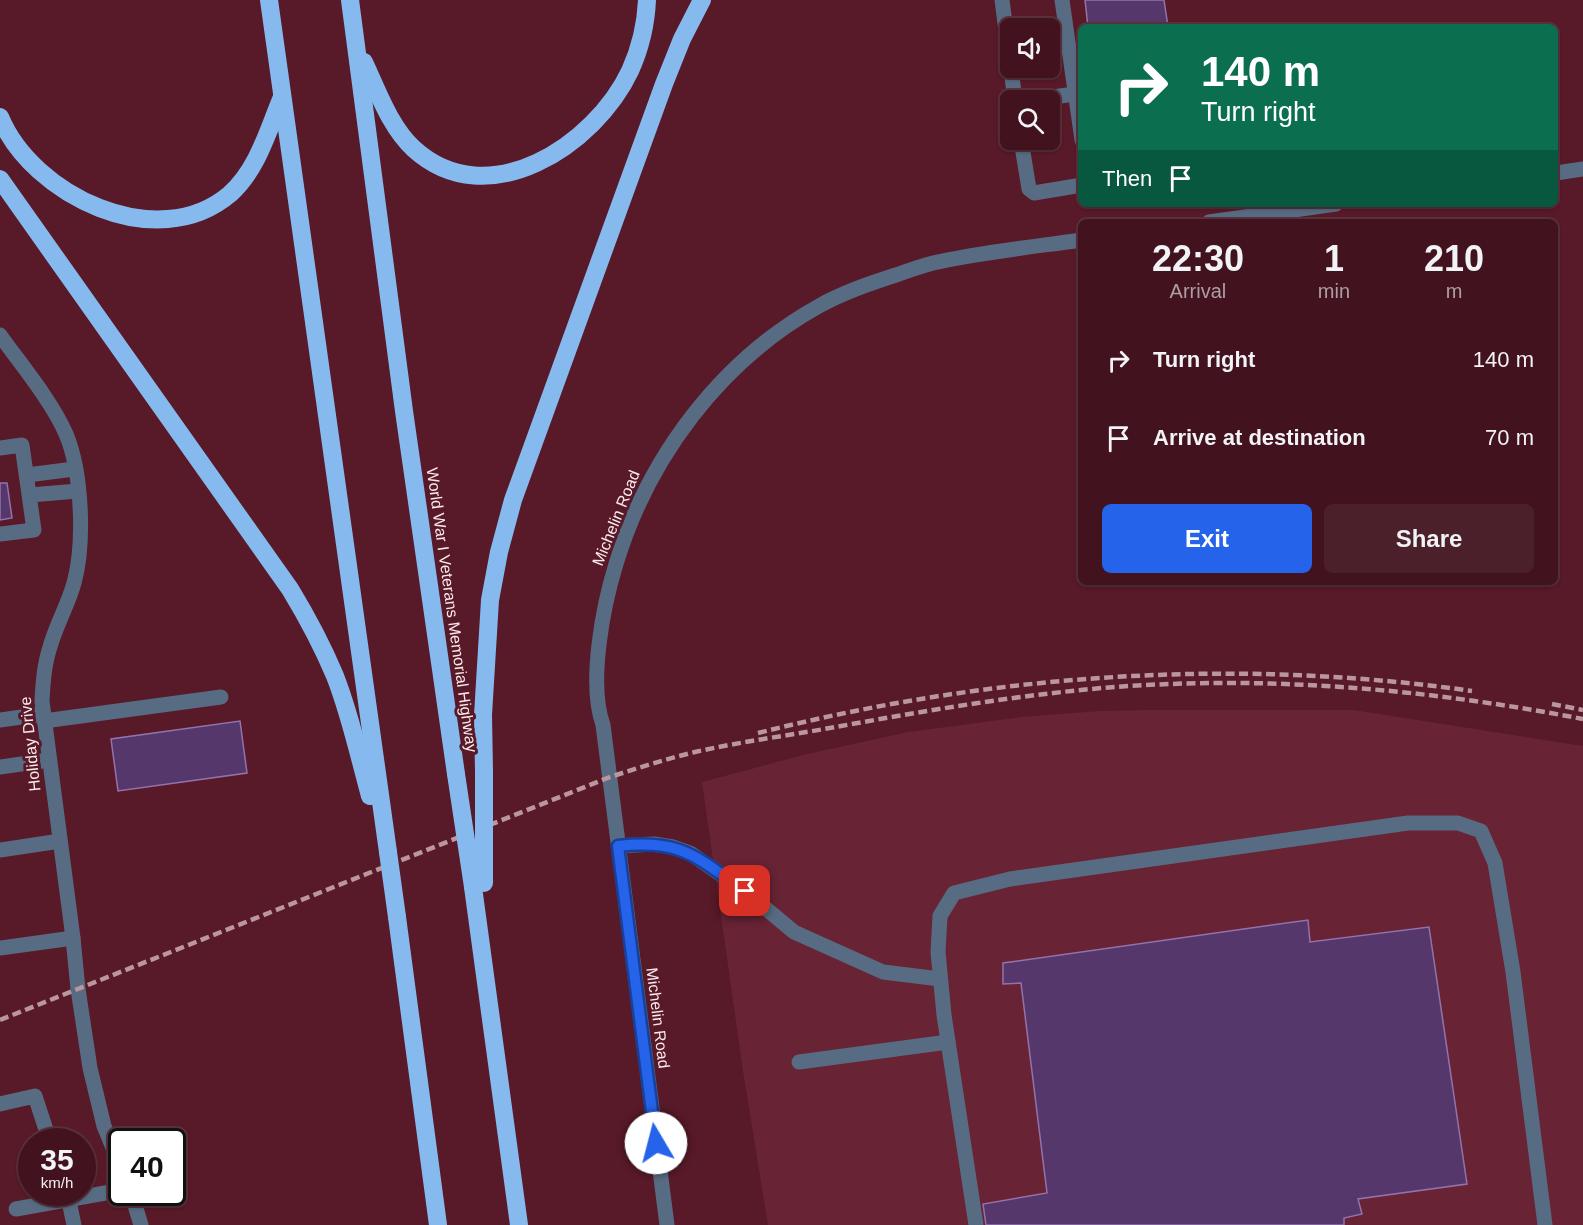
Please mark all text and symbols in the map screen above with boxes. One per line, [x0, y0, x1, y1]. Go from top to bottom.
map controls [1000, 18, 1060, 150]
button: sound [1000, 18, 1060, 78]
icon: right [1102, 48, 1180, 126]
text: 140 m [1201, 48, 1320, 95]
button: search [1000, 90, 1060, 150]
text: Turn right [1201, 97, 1316, 127]
icon: arrive [1164, 162, 1197, 195]
text: Then [1102, 166, 1152, 191]
text: 22:30 [1152, 238, 1244, 279]
text: 1 [1324, 238, 1344, 279]
text: 210 [1424, 238, 1484, 279]
text: Arrival [1170, 280, 1226, 302]
text: min [1318, 280, 1350, 302]
text: m [1446, 280, 1462, 302]
icon: right [1102, 344, 1135, 377]
text: Turn right [1153, 347, 1255, 372]
text: 140 m [1473, 347, 1534, 372]
icon: arrive [1102, 422, 1135, 455]
text: Arrive at destination [1153, 425, 1366, 450]
text: 70 m [1485, 425, 1534, 450]
street label: World War I Veterans Memorial Highway [424, 467, 480, 753]
street label: Michelin Road [589, 468, 643, 568]
button: Exit [1102, 504, 1312, 573]
button: Share [1324, 504, 1534, 573]
street label: Holiday Drive [17, 696, 43, 792]
pin [719, 865, 770, 916]
icon: arrive [728, 874, 761, 907]
street label: Michelin Road [643, 967, 673, 1069]
position arrow [624, 1111, 688, 1175]
speed limit sign: 40 [108, 1128, 186, 1206]
text: 35 [40, 1143, 74, 1176]
text: km/h [41, 1174, 73, 1191]

